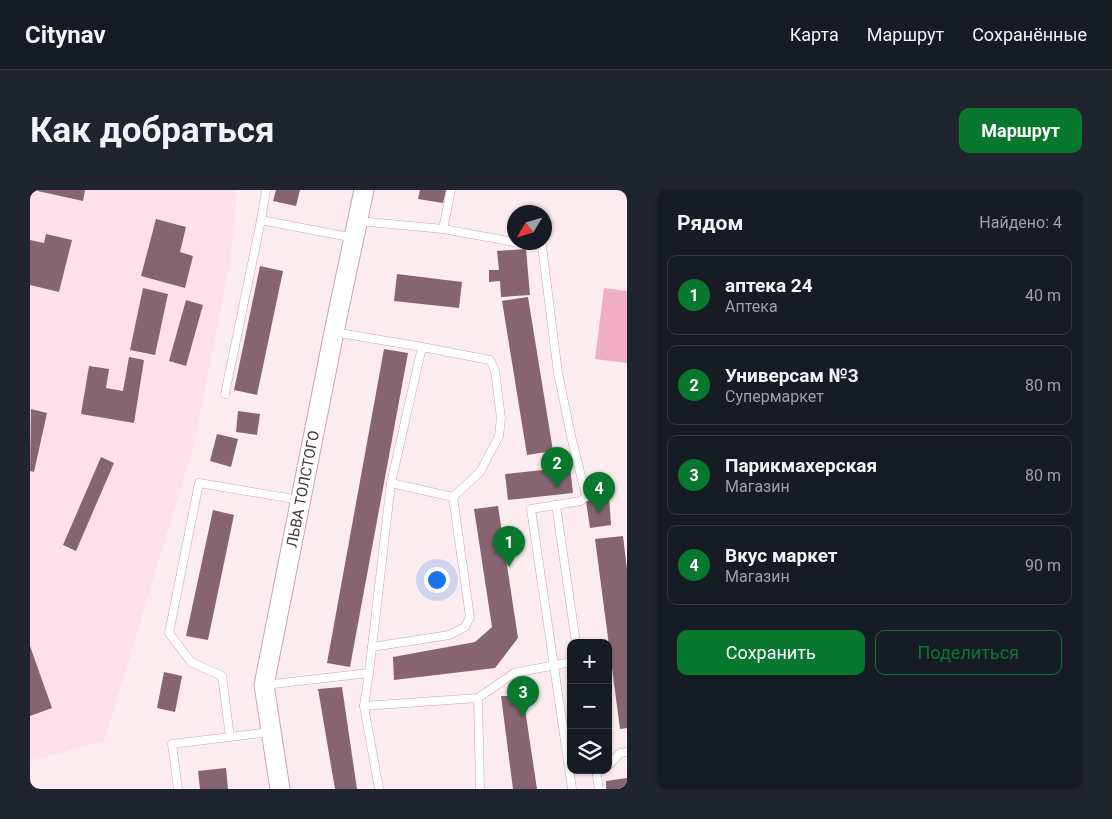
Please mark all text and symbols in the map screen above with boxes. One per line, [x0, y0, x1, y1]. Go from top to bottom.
text: Citynav [25, 21, 106, 49]
text: Карта [790, 24, 839, 45]
text: Маршрут [867, 24, 944, 45]
text: Сохранённые [972, 24, 1087, 45]
button: Маршрут [959, 108, 1082, 153]
text: Как добраться [30, 110, 275, 151]
north arrow [507, 205, 552, 250]
text: Рядом [677, 211, 743, 235]
text: Найдено: 4 [979, 213, 1062, 232]
text: аптека 24 [725, 274, 813, 297]
text: 1 [689, 286, 699, 305]
text: 40 m [1025, 286, 1061, 305]
text: Аптека [725, 297, 778, 316]
text: Универсам №3 [725, 364, 859, 387]
text: 2 [689, 376, 699, 395]
text: 80 m [1025, 376, 1061, 395]
text: Супермаркет [725, 387, 824, 406]
street label: ЛЬВА ТОЛСТОГО [283, 429, 323, 549]
pin: 2 [541, 447, 573, 488]
text: Парикмахерская [725, 454, 877, 477]
text: 3 [689, 466, 699, 485]
text: 80 m [1025, 466, 1061, 485]
pin: 4 [583, 472, 615, 513]
text: Магазин [725, 477, 790, 496]
pin: 1 [493, 526, 525, 567]
text: Вкус маркет [725, 544, 838, 567]
text: 4 [689, 556, 699, 575]
text: 90 m [1025, 556, 1061, 575]
your location [424, 567, 450, 593]
text: Магазин [725, 567, 790, 586]
button: Сохранить [677, 630, 865, 675]
button: Поделиться [875, 630, 1062, 675]
map controls [567, 639, 612, 774]
button: + [567, 639, 612, 684]
pin: 3 [507, 676, 539, 717]
button: − [567, 684, 612, 729]
button: layers [567, 729, 612, 774]

